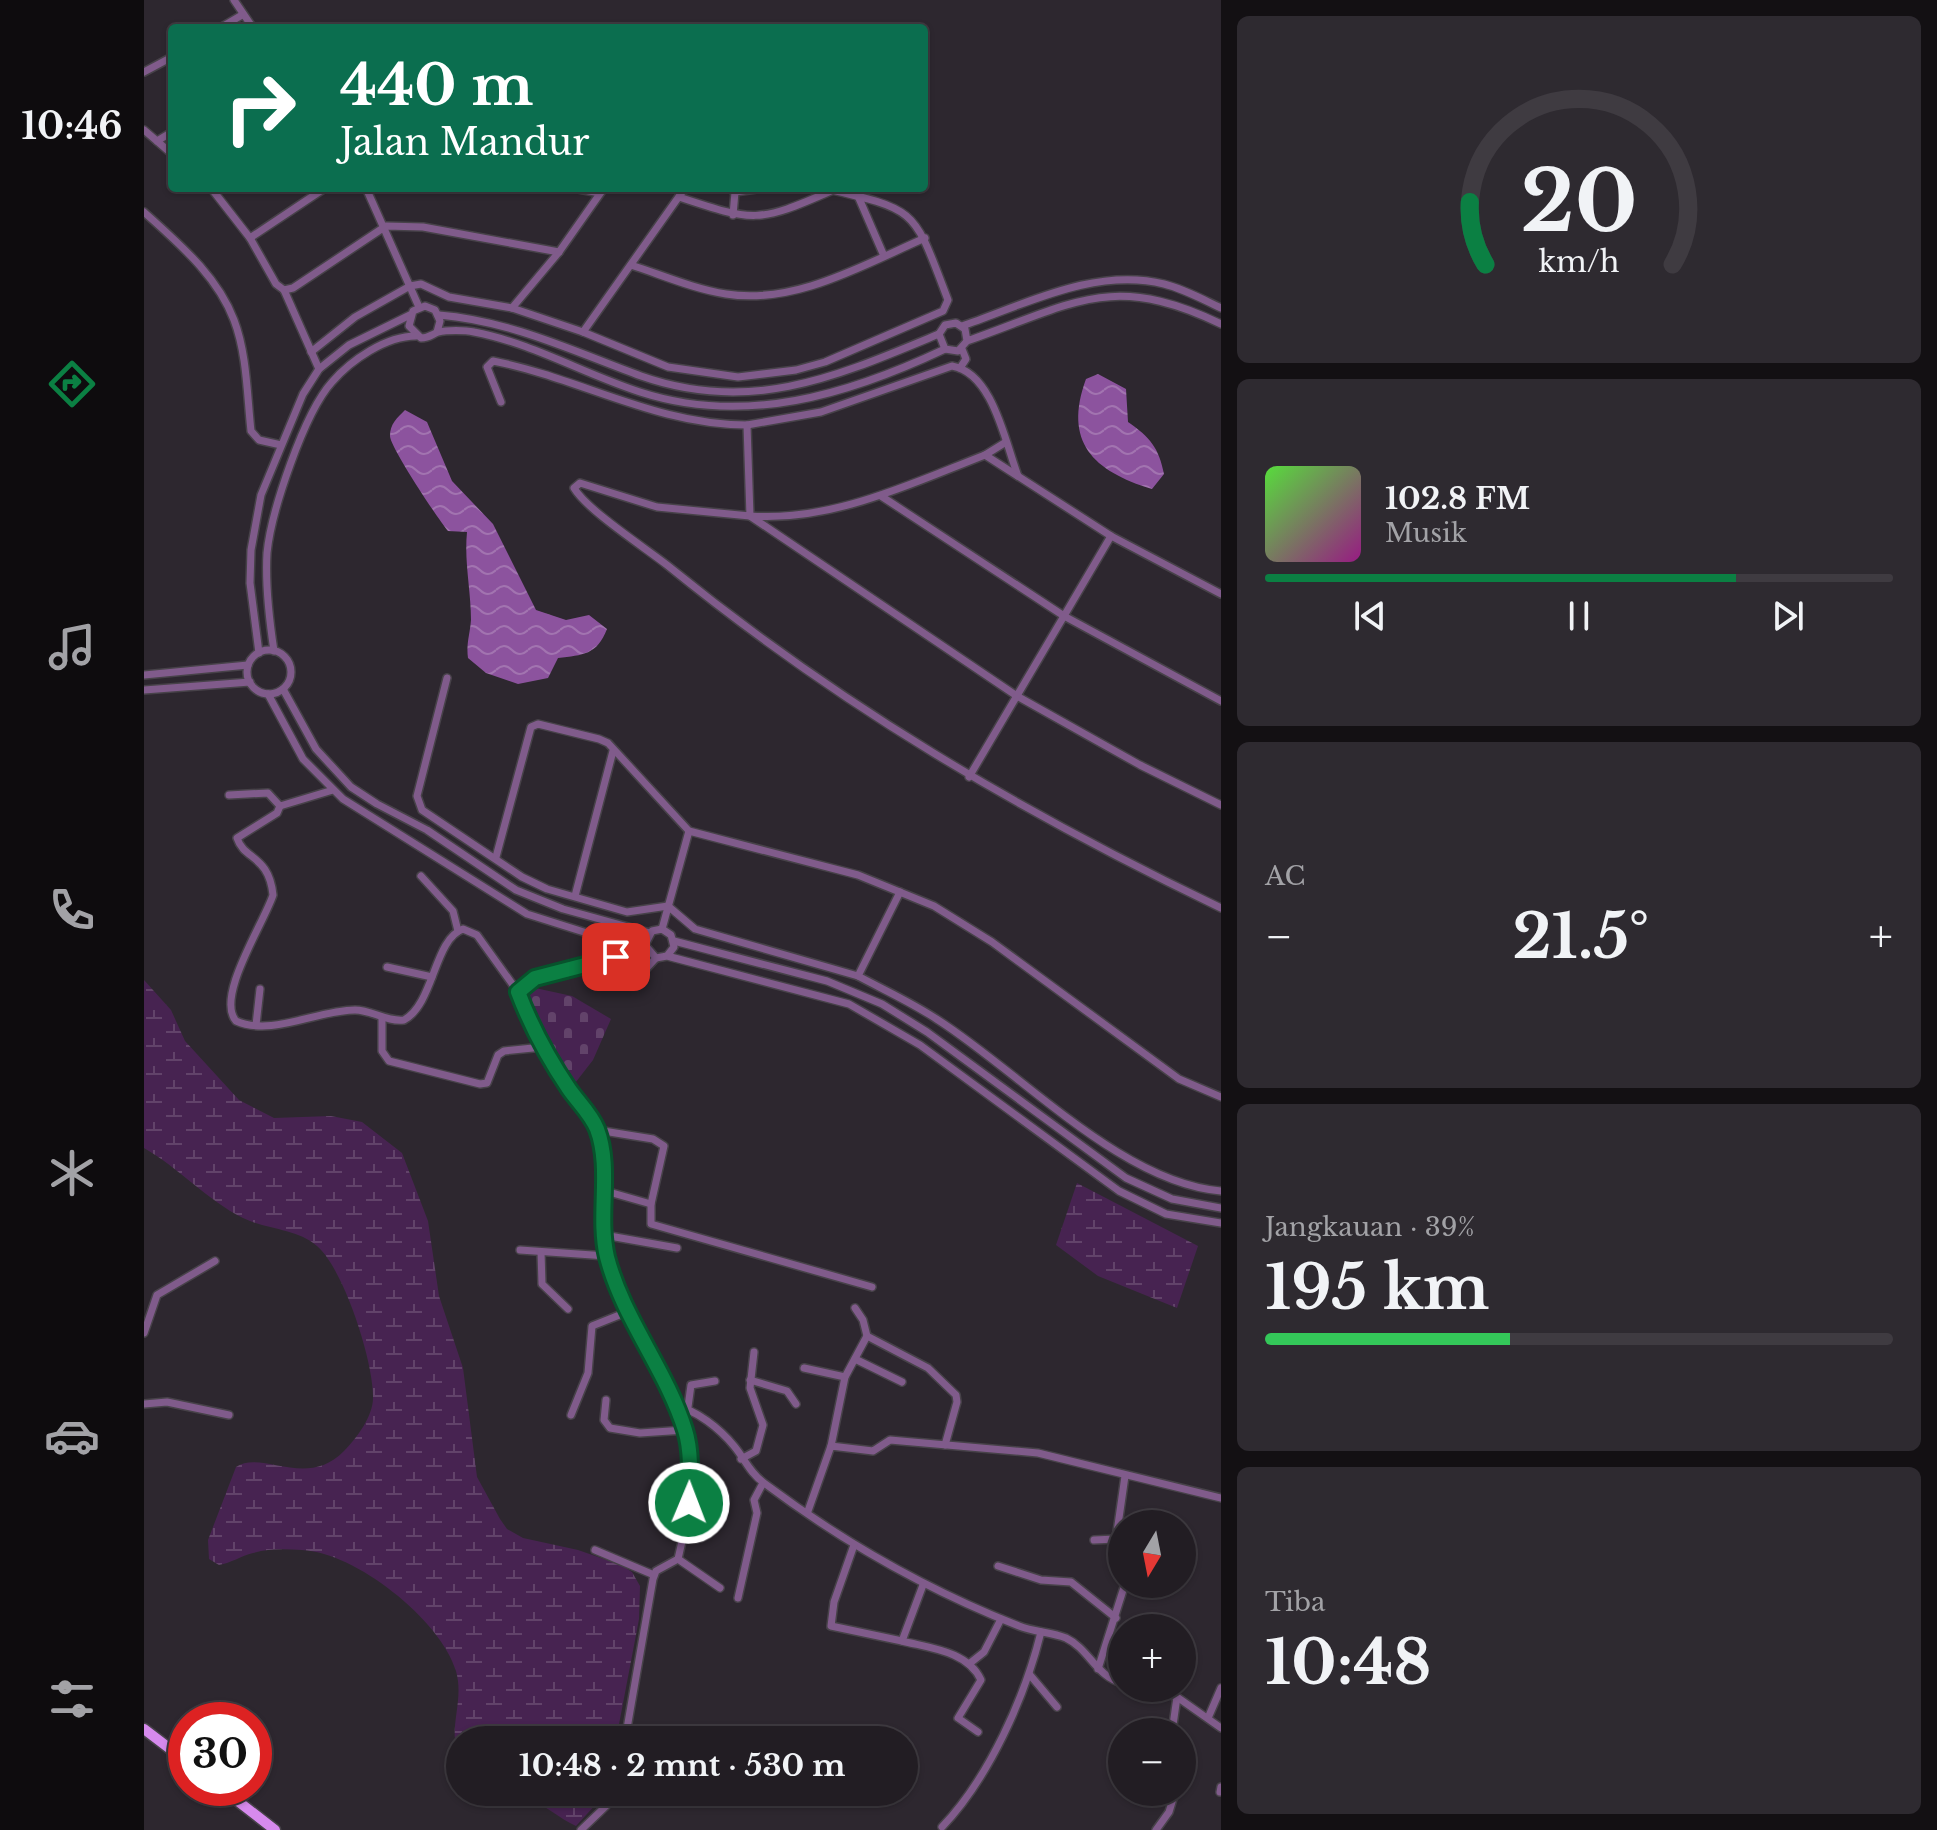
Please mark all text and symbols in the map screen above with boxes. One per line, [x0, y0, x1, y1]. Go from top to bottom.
text: 440 m [340, 51, 533, 120]
icon: right [208, 56, 312, 160]
text: 10:46 [21, 104, 123, 149]
text: Jalan Mandur [340, 120, 589, 165]
text: 20 [1521, 150, 1637, 253]
text: km/h [1538, 245, 1620, 281]
icon: directions [44, 356, 100, 412]
text: 102.8 FM [1385, 480, 1530, 517]
text: Musik [1385, 517, 1467, 549]
icon: previous [1348, 594, 1392, 638]
icon: pause [1557, 594, 1601, 638]
icon: next [1766, 594, 1810, 638]
icon: music [44, 619, 100, 675]
text: AC [1265, 860, 1305, 892]
icon: phone [44, 882, 100, 938]
text: 21.5° [1513, 900, 1649, 974]
text: − [1265, 909, 1293, 964]
text: + [1869, 909, 1893, 964]
pin [582, 923, 650, 991]
icon: arrive [594, 935, 638, 979]
icon: climate [44, 1145, 100, 1201]
text: Jangkauan · 39% [1265, 1211, 1475, 1243]
text: 195 km [1265, 1251, 1489, 1325]
icon: car [44, 1408, 100, 1464]
position arrow [647, 1461, 731, 1545]
north arrow [1108, 1510, 1196, 1598]
map controls [1108, 1510, 1196, 1806]
text: Tiba [1265, 1586, 1325, 1618]
button: + [1108, 1614, 1196, 1702]
text: 10:48 [1265, 1626, 1431, 1700]
icon: filters [44, 1671, 100, 1727]
speed limit sign: 30 [168, 1702, 272, 1806]
button: − [1108, 1718, 1196, 1806]
text: 10:48 · 2 mnt · 530 m [519, 1747, 845, 1784]

